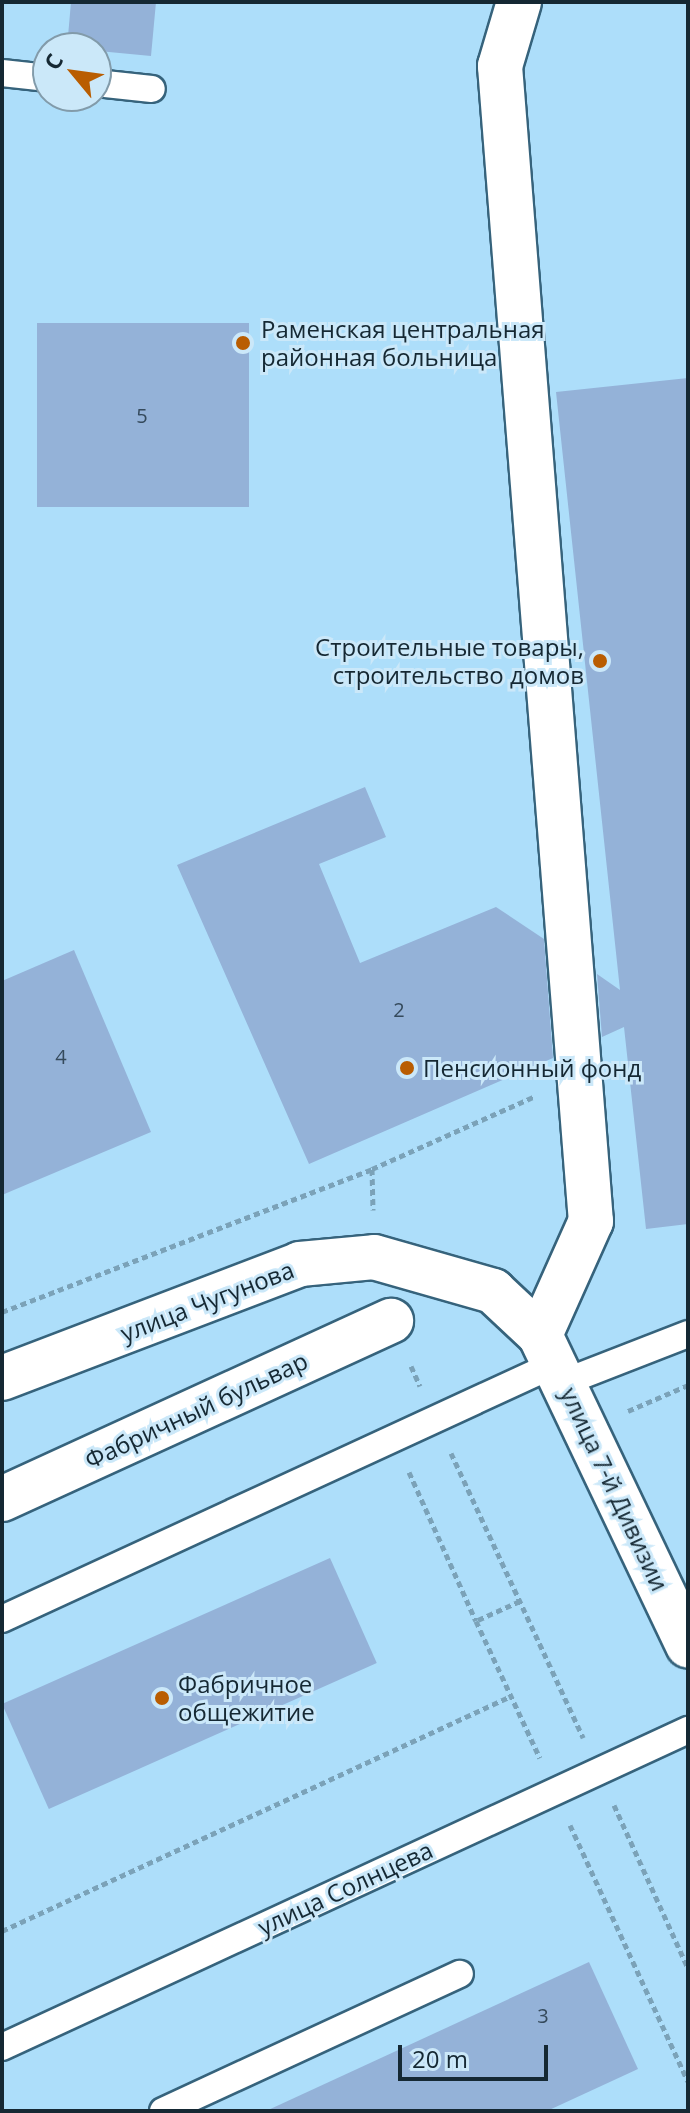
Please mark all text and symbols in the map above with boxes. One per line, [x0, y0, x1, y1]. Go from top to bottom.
north arrow [32, 32, 112, 112]
text: С [36, 48, 69, 75]
place label: Раменская центральная районная больница [261, 315, 544, 371]
marker: Раменская центральная районная больница [232, 332, 254, 354]
house number: 5 [136, 403, 148, 427]
place label: Строительные товары, строительство домов [315, 633, 584, 689]
marker: Строительные товары, строительство домов [591, 652, 609, 670]
house number: 2 [393, 997, 405, 1021]
house number: 4 [55, 1044, 67, 1068]
place label: Пенсионный фонд [423, 1054, 641, 1082]
marker: Пенсионный фонд [398, 1059, 416, 1077]
street label: улица Чугунова [116, 1255, 298, 1347]
street label: Фабричный бульвар [80, 1346, 312, 1474]
street label: улица 7-й Дивизии [555, 1383, 675, 1595]
place label: Фабричное общежитие [178, 1670, 315, 1726]
marker: Фабричное общежитие [153, 1689, 171, 1707]
street label: улица Солнцева [253, 1835, 437, 1941]
house number: 3 [537, 2003, 549, 2027]
scale bar [402, 2029, 552, 2079]
text: 20 m [412, 2042, 468, 2075]

